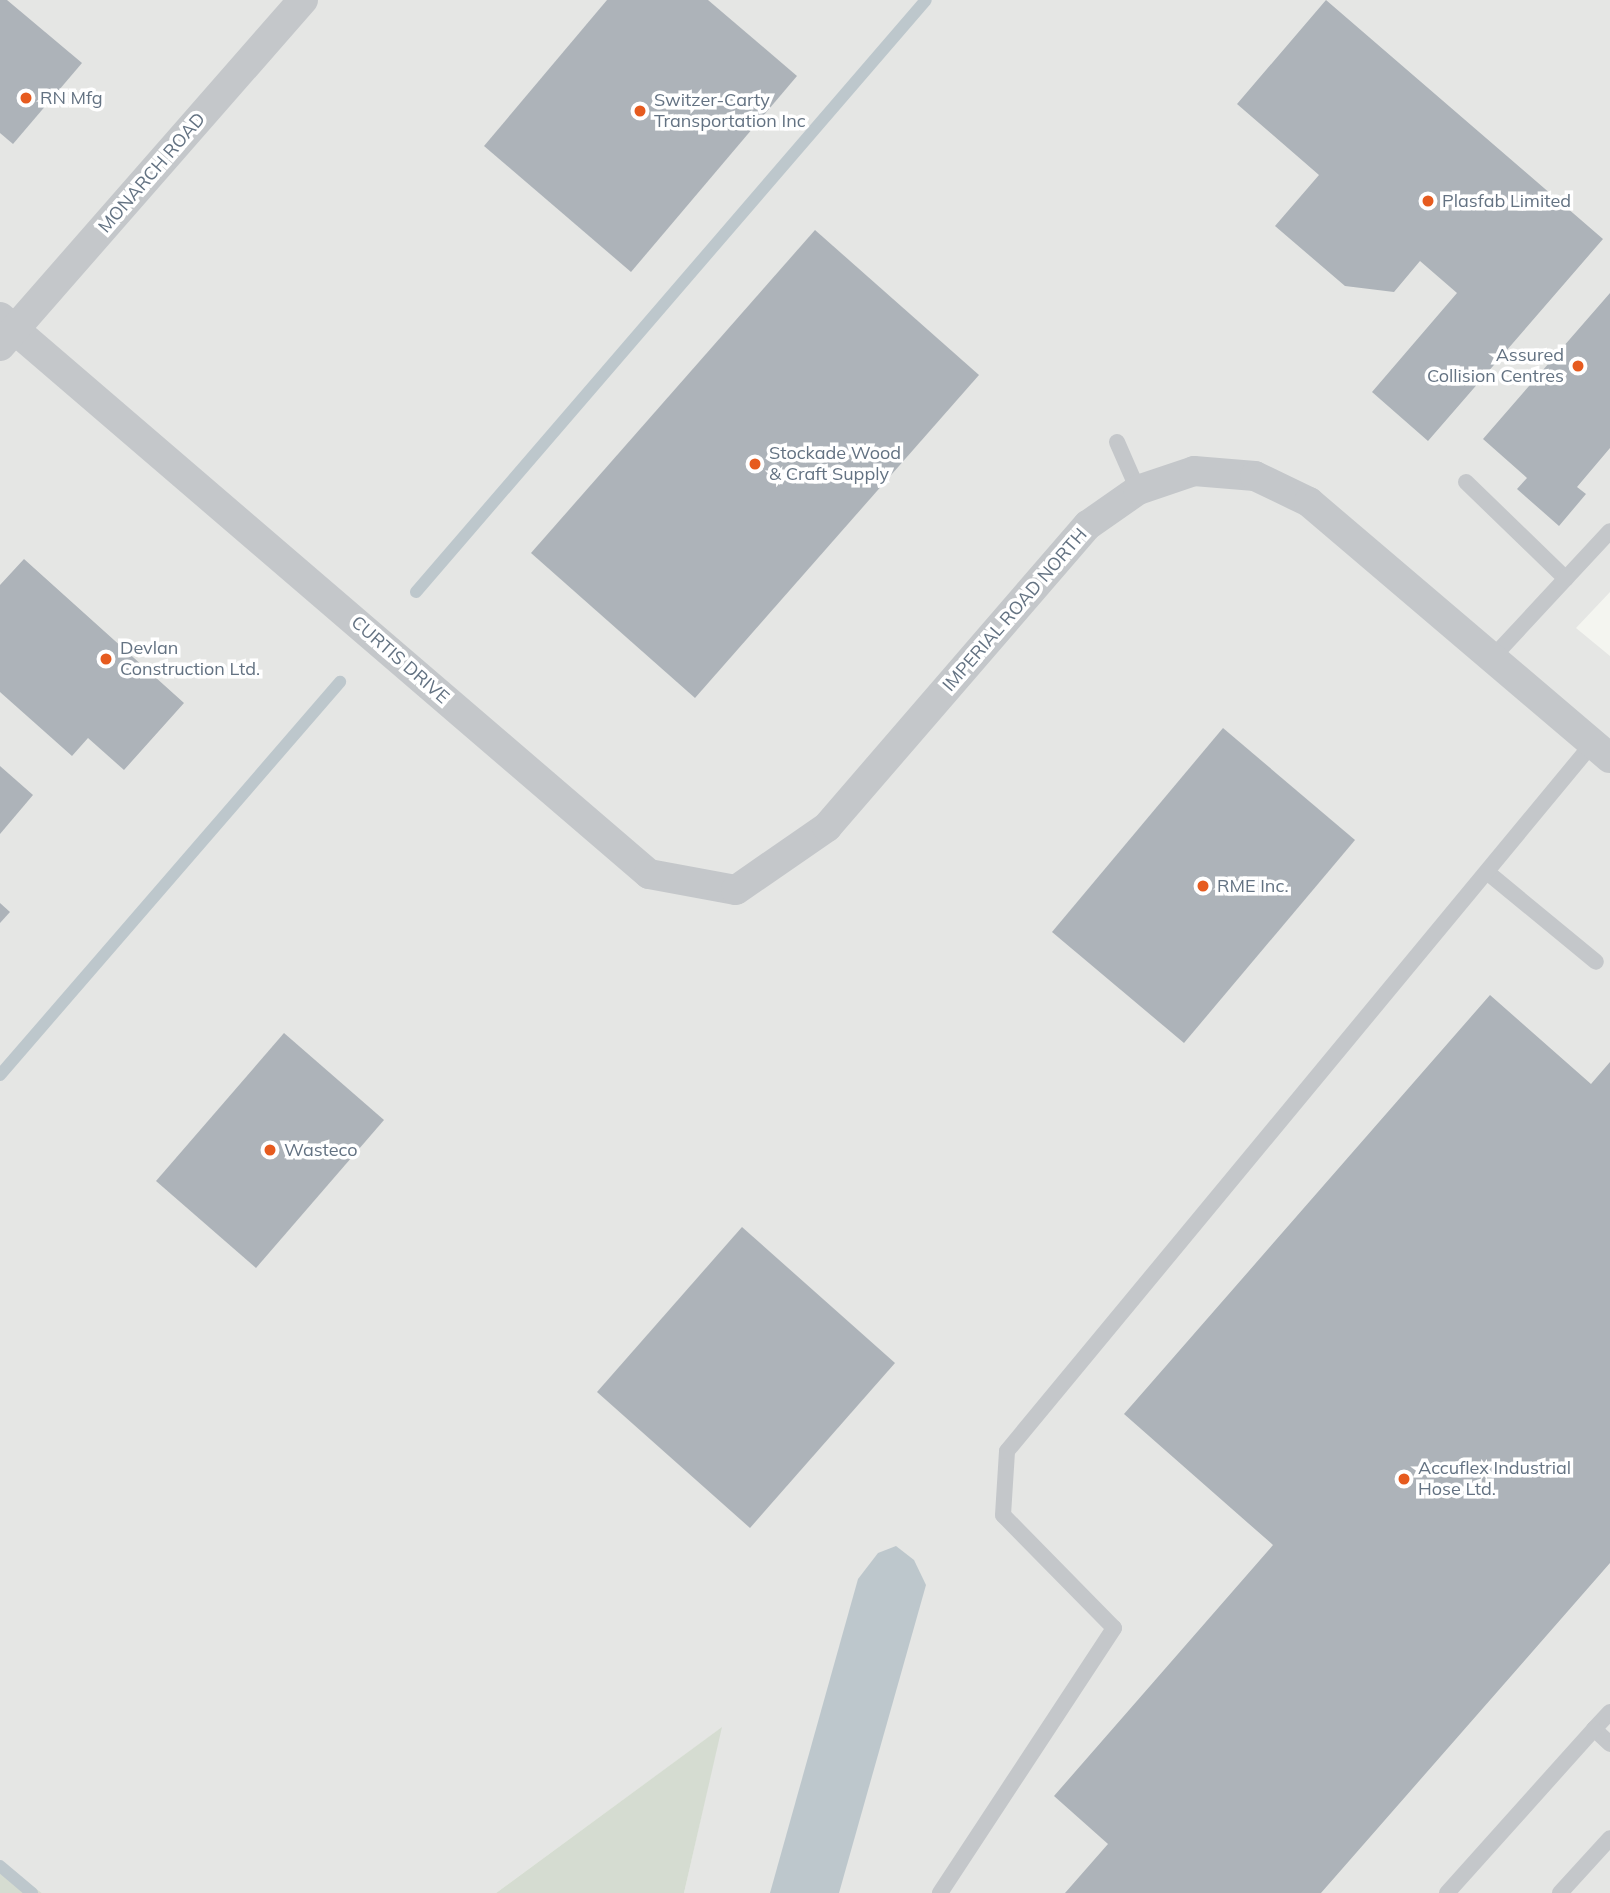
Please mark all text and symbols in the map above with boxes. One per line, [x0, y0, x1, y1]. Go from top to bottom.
place label: RN Mfg [40, 87, 103, 109]
marker: RN Mfg [18, 90, 34, 106]
place label: Switzer-Carty Transportation Inc [654, 90, 806, 132]
marker: Switzer-Carty Transportation Inc [632, 103, 648, 119]
street label: MONARCH ROAD [94, 109, 210, 237]
place label: Plasfab Limited [1442, 190, 1571, 212]
marker: Plasfab Limited [1420, 193, 1436, 209]
place label: Assured Collision Centres [1427, 345, 1564, 388]
marker: Assured Collision Centres [1570, 358, 1586, 374]
place label: Stockade Wood & Craft Supply [769, 443, 901, 486]
marker: Stockade Wood & Craft Supply [747, 456, 763, 472]
street label: IMPERIAL ROAD NORTH [938, 524, 1092, 696]
street label: CURTIS DRIVE [347, 612, 453, 708]
place label: Devlan Construction Ltd. [120, 638, 260, 680]
marker: Devlan Construction Ltd. [98, 651, 114, 667]
place label: RME Inc. [1217, 875, 1289, 897]
marker: RME Inc. [1195, 878, 1211, 894]
place label: Wasteco [284, 1139, 358, 1161]
marker: Wasteco [262, 1142, 278, 1158]
place label: Accuflex Industrial Hose Ltd. [1418, 1458, 1571, 1500]
marker: Accuflex Industrial Hose Ltd. [1396, 1471, 1412, 1487]

